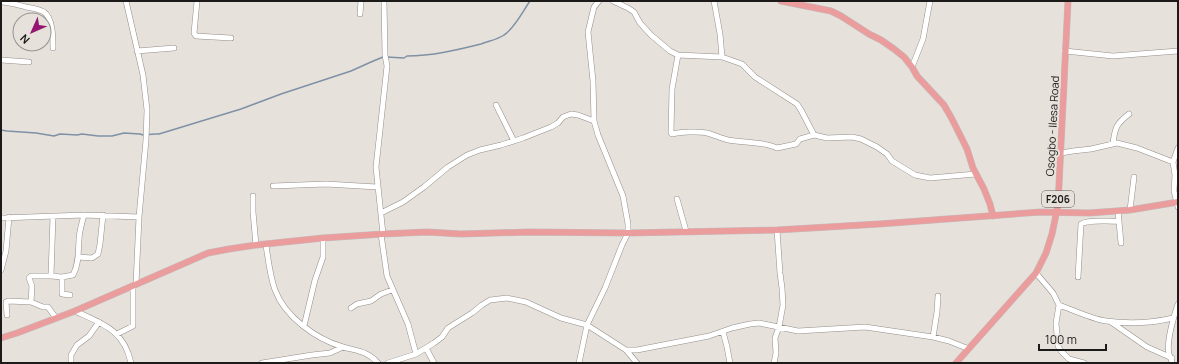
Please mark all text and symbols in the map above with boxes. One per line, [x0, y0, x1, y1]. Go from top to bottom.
north arrow [12, 12, 52, 52]
text: N [16, 31, 33, 48]
street label: Osogbo - Ilesa Road [1042, 75, 1062, 177]
road number: F206 [1042, 191, 1074, 207]
scale bar [1039, 326, 1106, 352]
text: 100 m [1045, 331, 1077, 348]

